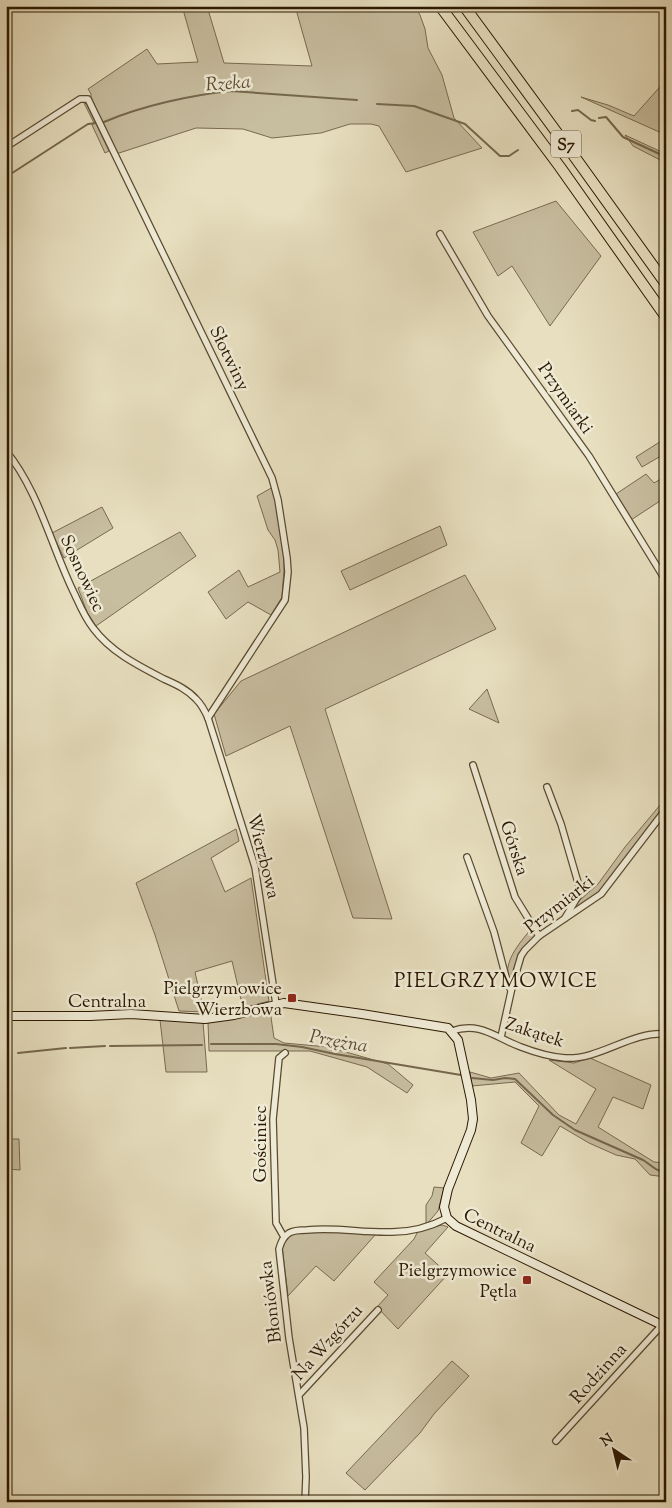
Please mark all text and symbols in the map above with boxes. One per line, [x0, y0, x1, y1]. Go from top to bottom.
water label: Rzeka [205, 69, 252, 100]
road number: S7 [551, 130, 581, 158]
street label: Słotwiny [201, 322, 255, 396]
street label: Przymiarki [530, 358, 599, 440]
street label: Sosnowiec [52, 531, 110, 617]
street label: Wierzbowa [239, 811, 285, 902]
street label: Górska [492, 818, 534, 880]
street label: Przymiarki [520, 870, 601, 941]
district label: PIELGRZYMOWICE [394, 968, 598, 997]
place label: Pielgrzymowice Wierzbowa [164, 977, 282, 1024]
street label: Centralna [68, 990, 146, 1016]
marker: Pielgrzymowice Wierzbowa [286, 992, 298, 1004]
street label: Zakątek [502, 1012, 567, 1056]
water label: Przężna [307, 1024, 370, 1061]
street label: Gościniec [249, 1105, 275, 1183]
street label: Centralna [458, 1203, 540, 1261]
street label: Błoniówka [254, 1259, 290, 1344]
place label: Pielgrzymowice Pętla [399, 1259, 517, 1306]
marker: Pielgrzymowice Pętla [521, 1274, 533, 1286]
street label: Na Wzgórzu [287, 1299, 370, 1387]
street label: Rodzinna [565, 1338, 634, 1411]
north arrow [590, 1426, 640, 1476]
text: N [597, 1430, 618, 1452]

